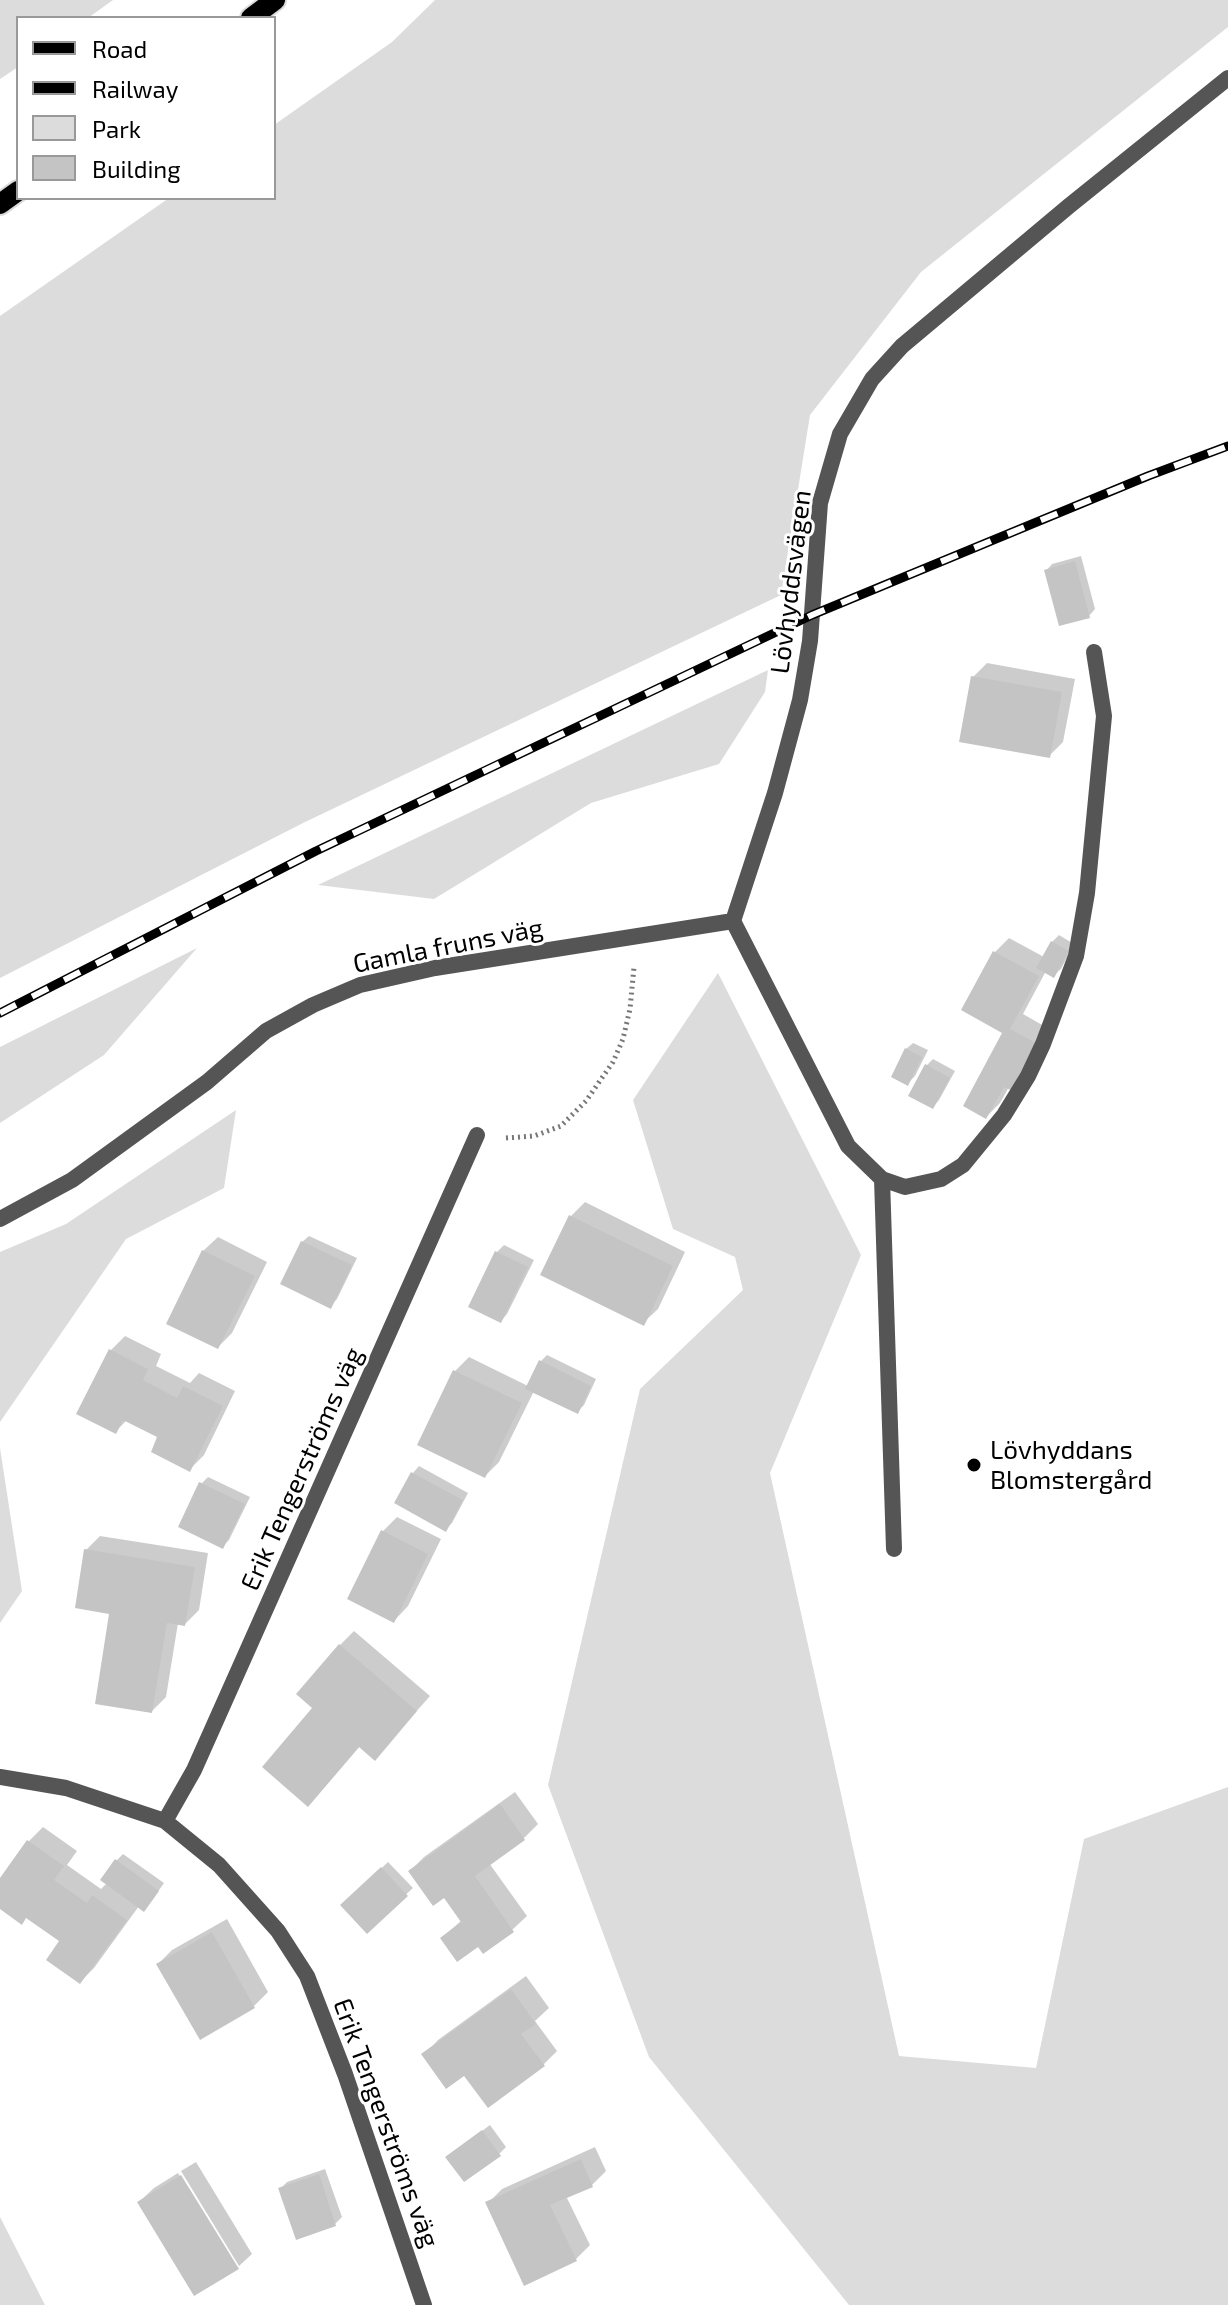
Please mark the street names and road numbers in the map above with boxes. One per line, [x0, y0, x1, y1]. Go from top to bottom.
street label: Lövhyddsvägen [764, 488, 818, 676]
street label: Gamla fruns väg [350, 912, 546, 980]
street label: Erik Tengerströms väg [234, 1343, 370, 1595]
street label: Erik Tengerströms väg [326, 1994, 446, 2252]

